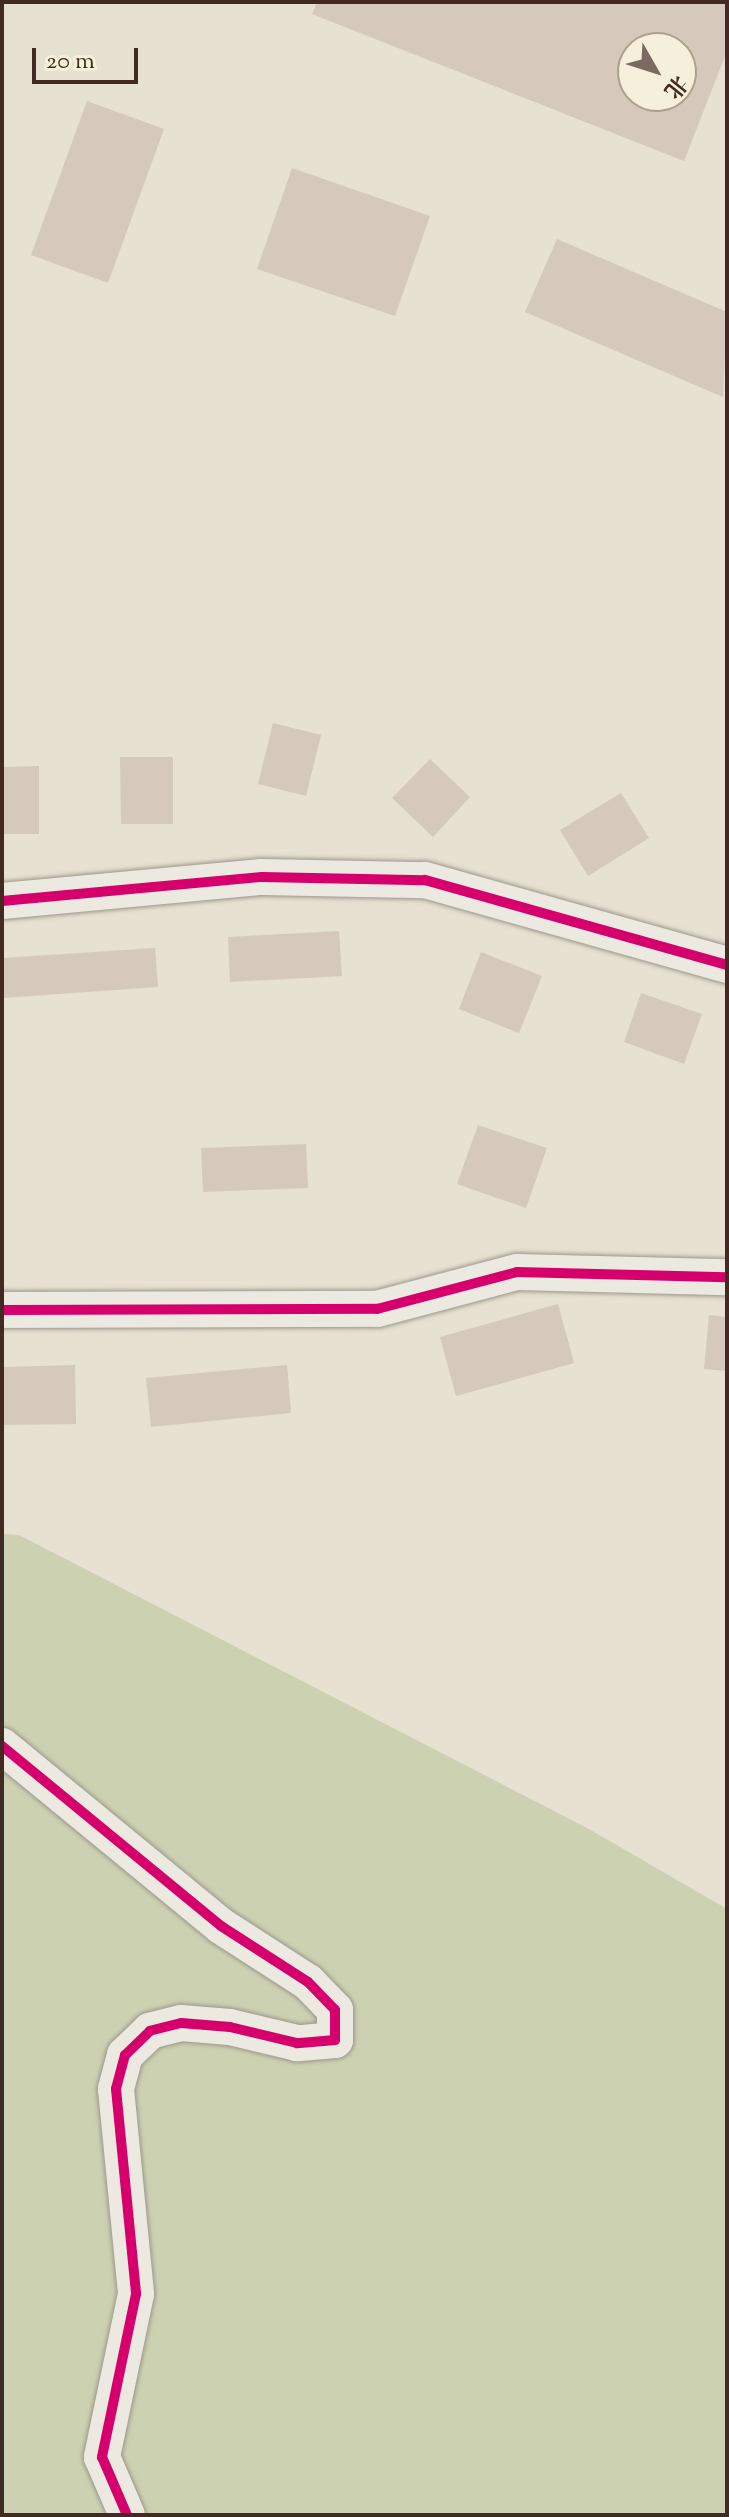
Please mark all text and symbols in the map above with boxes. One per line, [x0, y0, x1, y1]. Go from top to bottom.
scale bar [36, 32, 142, 82]
north arrow [617, 32, 697, 112]
text: 20 m [46, 45, 95, 79]
text: 北 [655, 67, 693, 104]

